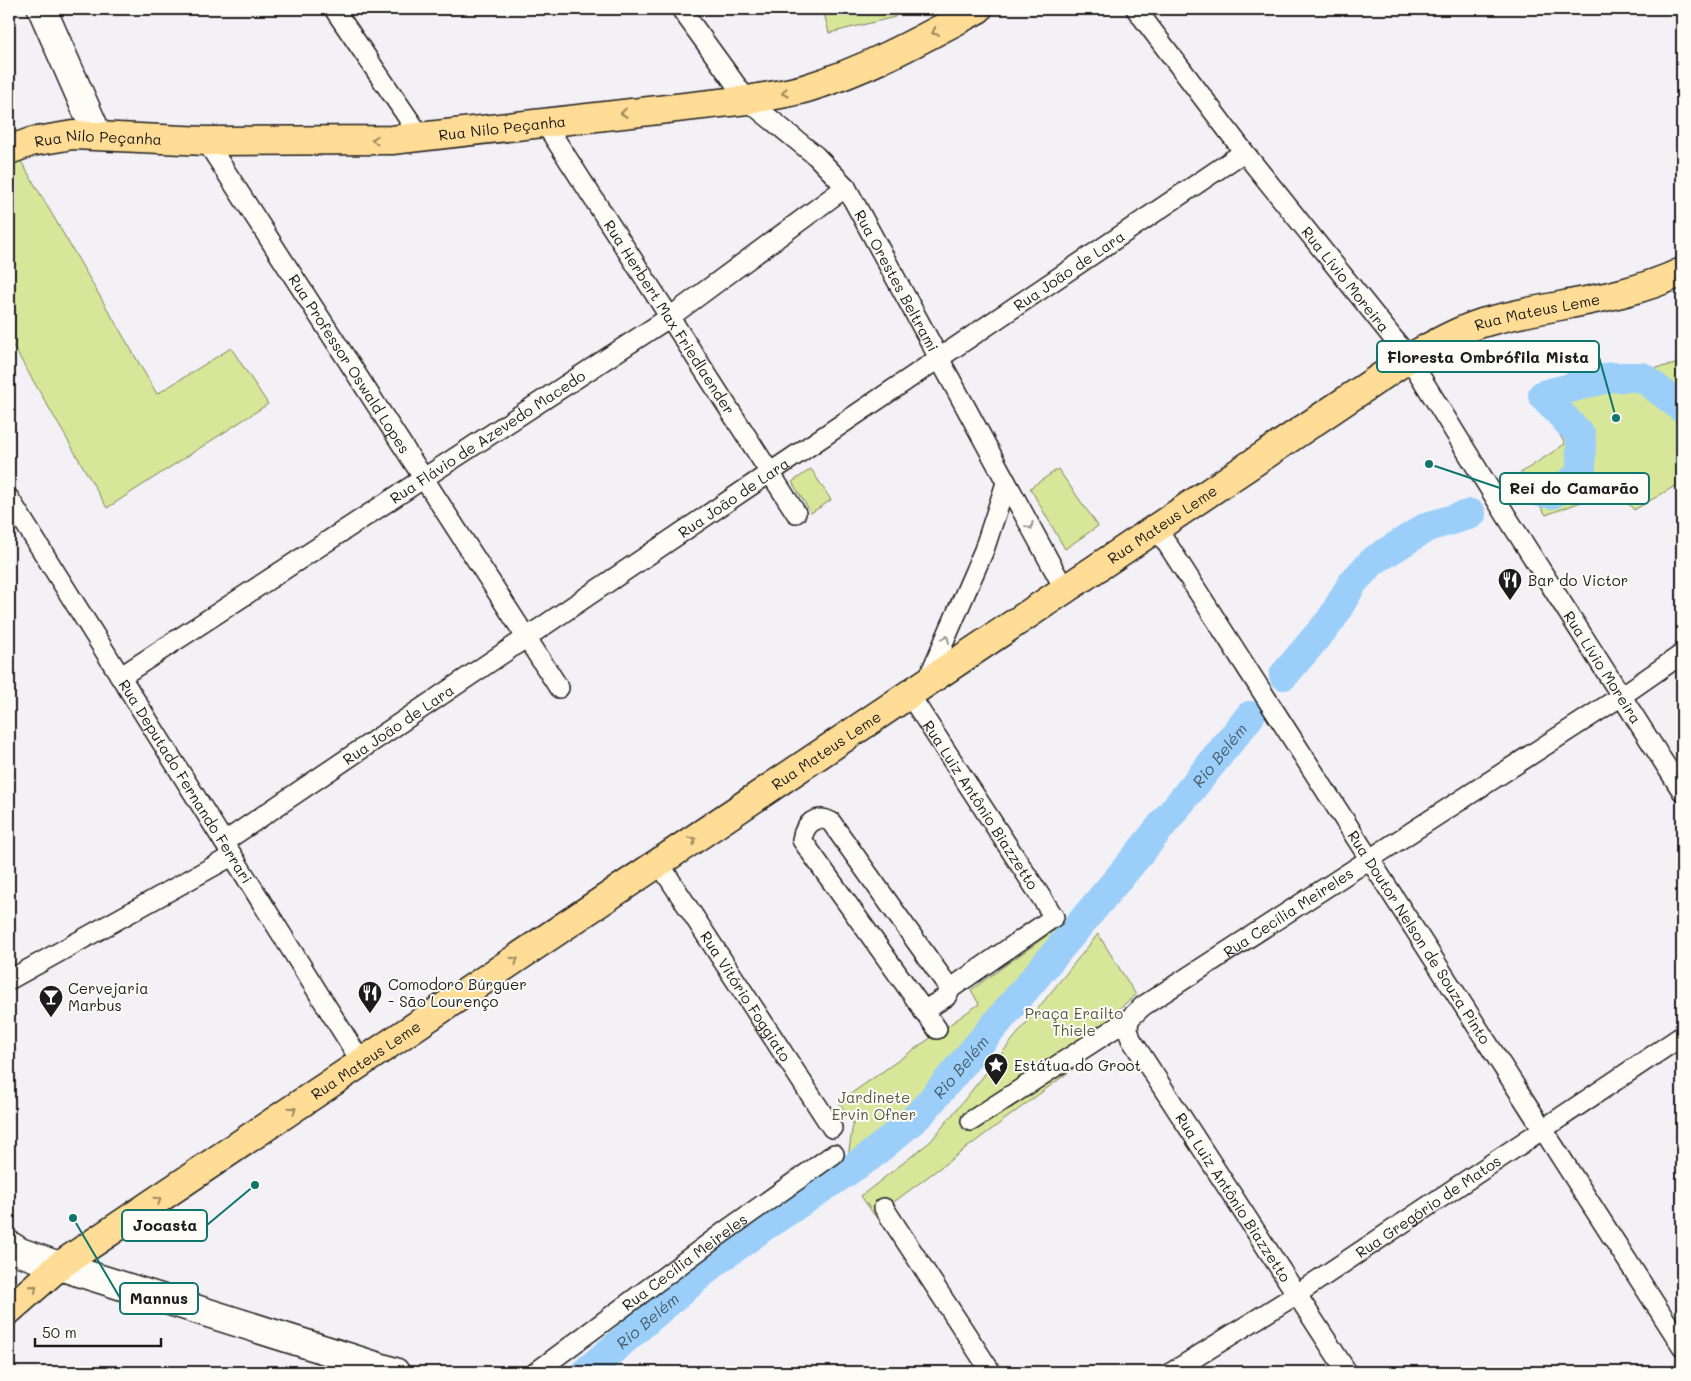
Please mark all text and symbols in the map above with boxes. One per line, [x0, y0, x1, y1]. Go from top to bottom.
one-way arrow [931, 26, 940, 36]
one-way arrow [781, 87, 789, 98]
one-way arrow [619, 107, 627, 118]
street label: Rua Nilo Peçanha [437, 110, 567, 145]
street label: Rua Nilo Peçanha [33, 124, 162, 151]
one-way arrow [371, 135, 379, 145]
street label: Rua Orestes Beltrami [850, 206, 944, 355]
street label: Rua Herbert Max Friedlaender [600, 216, 740, 418]
street label: Rua Lívio Moreira [1297, 222, 1394, 336]
street label: Rua João de Lara [1009, 226, 1128, 315]
street label: Rua Professor Oswald Lopes [284, 270, 415, 457]
street label: Rua Mateus Leme [1472, 288, 1602, 335]
callout: Floresta Ombrófila Mista [1377, 341, 1599, 372]
text: Floresta Ombrófila Mista [1387, 346, 1589, 367]
street label: Rua Flávio de Azevedo Macedo [386, 365, 589, 508]
street label: Rua João de Lara [674, 453, 793, 542]
callout: Rei do Camarão [1500, 473, 1649, 504]
text: Rei do Camarão [1509, 477, 1639, 498]
street label: Rua Mateus Leme [1103, 480, 1221, 568]
one-way arrow [1024, 521, 1034, 530]
restaurant icon: Bar do Victor [1497, 567, 1523, 601]
place label: Bar do Victor [1528, 570, 1628, 590]
street label: Rua Lívio Moreira [1559, 607, 1646, 727]
one-way arrow [939, 635, 950, 644]
street label: Rua Deputado Fernando Ferrari [115, 675, 257, 887]
street label: Rua João de Lara [338, 680, 457, 769]
street label: Rua Mateus Leme [767, 706, 885, 794]
street label: Rua Luiz Antônio Biazzetto [919, 716, 1043, 893]
water label: Rio Belém [1187, 718, 1251, 791]
street label: Rua Doutor Nelson de Souza Pinto [1344, 826, 1496, 1048]
one-way arrow [687, 837, 697, 846]
street label: Rua Cecília Meireles [1219, 863, 1357, 962]
street label: Rua Vitório Foggiato [696, 927, 796, 1065]
one-way arrow [509, 957, 518, 966]
place label: Comodoro Búrguer - São Lourenço [388, 974, 527, 1011]
place label: Cervejaria Marbus [68, 978, 149, 1015]
restaurant icon: Comodoro Búrguer - São Lourenço [357, 980, 383, 1014]
bar icon: Cervejaria Marbus [38, 984, 64, 1018]
park label: Praça Erailto Thiele [1025, 1003, 1123, 1040]
street label: Rua Mateus Leme [307, 1016, 424, 1104]
water label: Rio Belém [928, 1030, 993, 1102]
place icon: Estátua do Groot [983, 1052, 1009, 1086]
place label: Estátua do Groot [1014, 1055, 1141, 1075]
park label: Jardinete Ervin Ofner [832, 1087, 916, 1124]
one-way arrow [287, 1106, 296, 1116]
street label: Rua Luiz Antônio Biazzetto [1171, 1109, 1296, 1286]
street label: Rua Gregório de Matos [1351, 1150, 1505, 1262]
one-way arrow [152, 1197, 162, 1206]
street label: Rua Cecília Meireles [618, 1209, 751, 1315]
callout: Jocasta [122, 1210, 207, 1241]
text: Jocasta [133, 1214, 197, 1235]
callout: Mannus [120, 1283, 198, 1314]
one-way arrow [28, 1285, 37, 1294]
text: Mannus [130, 1287, 188, 1308]
water label: Rio Belém [611, 1287, 683, 1353]
scale bar [35, 1316, 161, 1348]
text: 50 m [42, 1322, 77, 1342]

